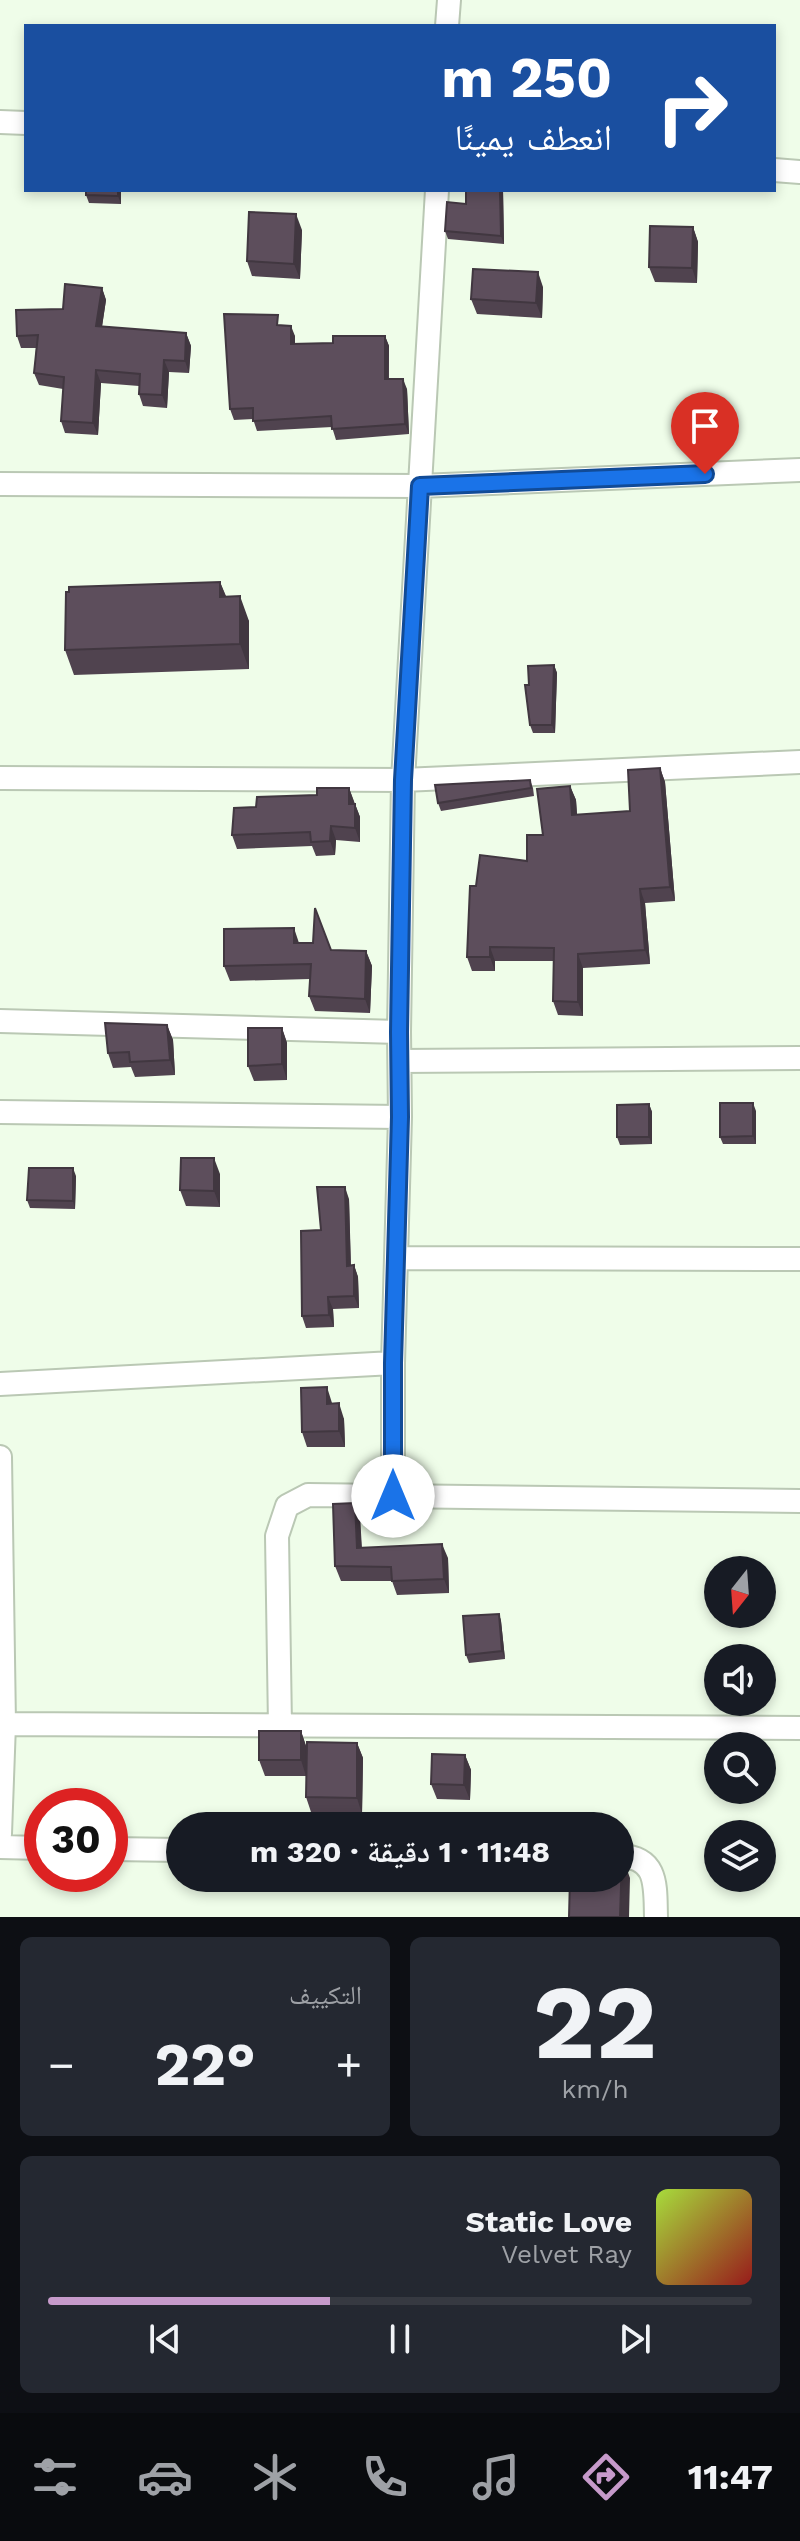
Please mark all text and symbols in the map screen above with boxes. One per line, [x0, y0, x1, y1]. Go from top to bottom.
text: 250 m [441, 45, 612, 111]
icon: right [640, 56, 744, 160]
text: انعطف يمينًا [454, 117, 612, 159]
pin [671, 392, 739, 474]
icon: arrive [683, 404, 727, 448]
position arrow [351, 1454, 435, 1538]
north arrow [704, 1556, 776, 1628]
map controls [704, 1556, 776, 1892]
button: sound [704, 1644, 776, 1716]
button: search [704, 1732, 776, 1804]
speed limit sign: 30 [24, 1788, 128, 1892]
button: layers [704, 1820, 776, 1892]
text: 11:48 · 1 دقيقة · 320 m [250, 1834, 550, 1869]
text: 22 [533, 1961, 657, 2083]
text: التكييف [289, 1980, 362, 2010]
text: 22° [154, 2029, 256, 2100]
text: − [48, 2039, 75, 2091]
text: + [335, 2039, 362, 2091]
text: km/h [562, 2074, 629, 2104]
text: Static Love [466, 2204, 632, 2239]
text: Velvet Ray [501, 2239, 632, 2269]
icon: previous [143, 2317, 187, 2361]
icon: pause [378, 2317, 422, 2361]
icon: next [613, 2317, 657, 2361]
icon: filters [27, 2449, 83, 2505]
icon: car [137, 2449, 193, 2505]
icon: climate [247, 2449, 303, 2505]
icon: phone [357, 2449, 413, 2505]
icon: music [468, 2449, 524, 2505]
icon: directions [578, 2449, 634, 2505]
text: 11:47 [688, 2456, 773, 2498]

